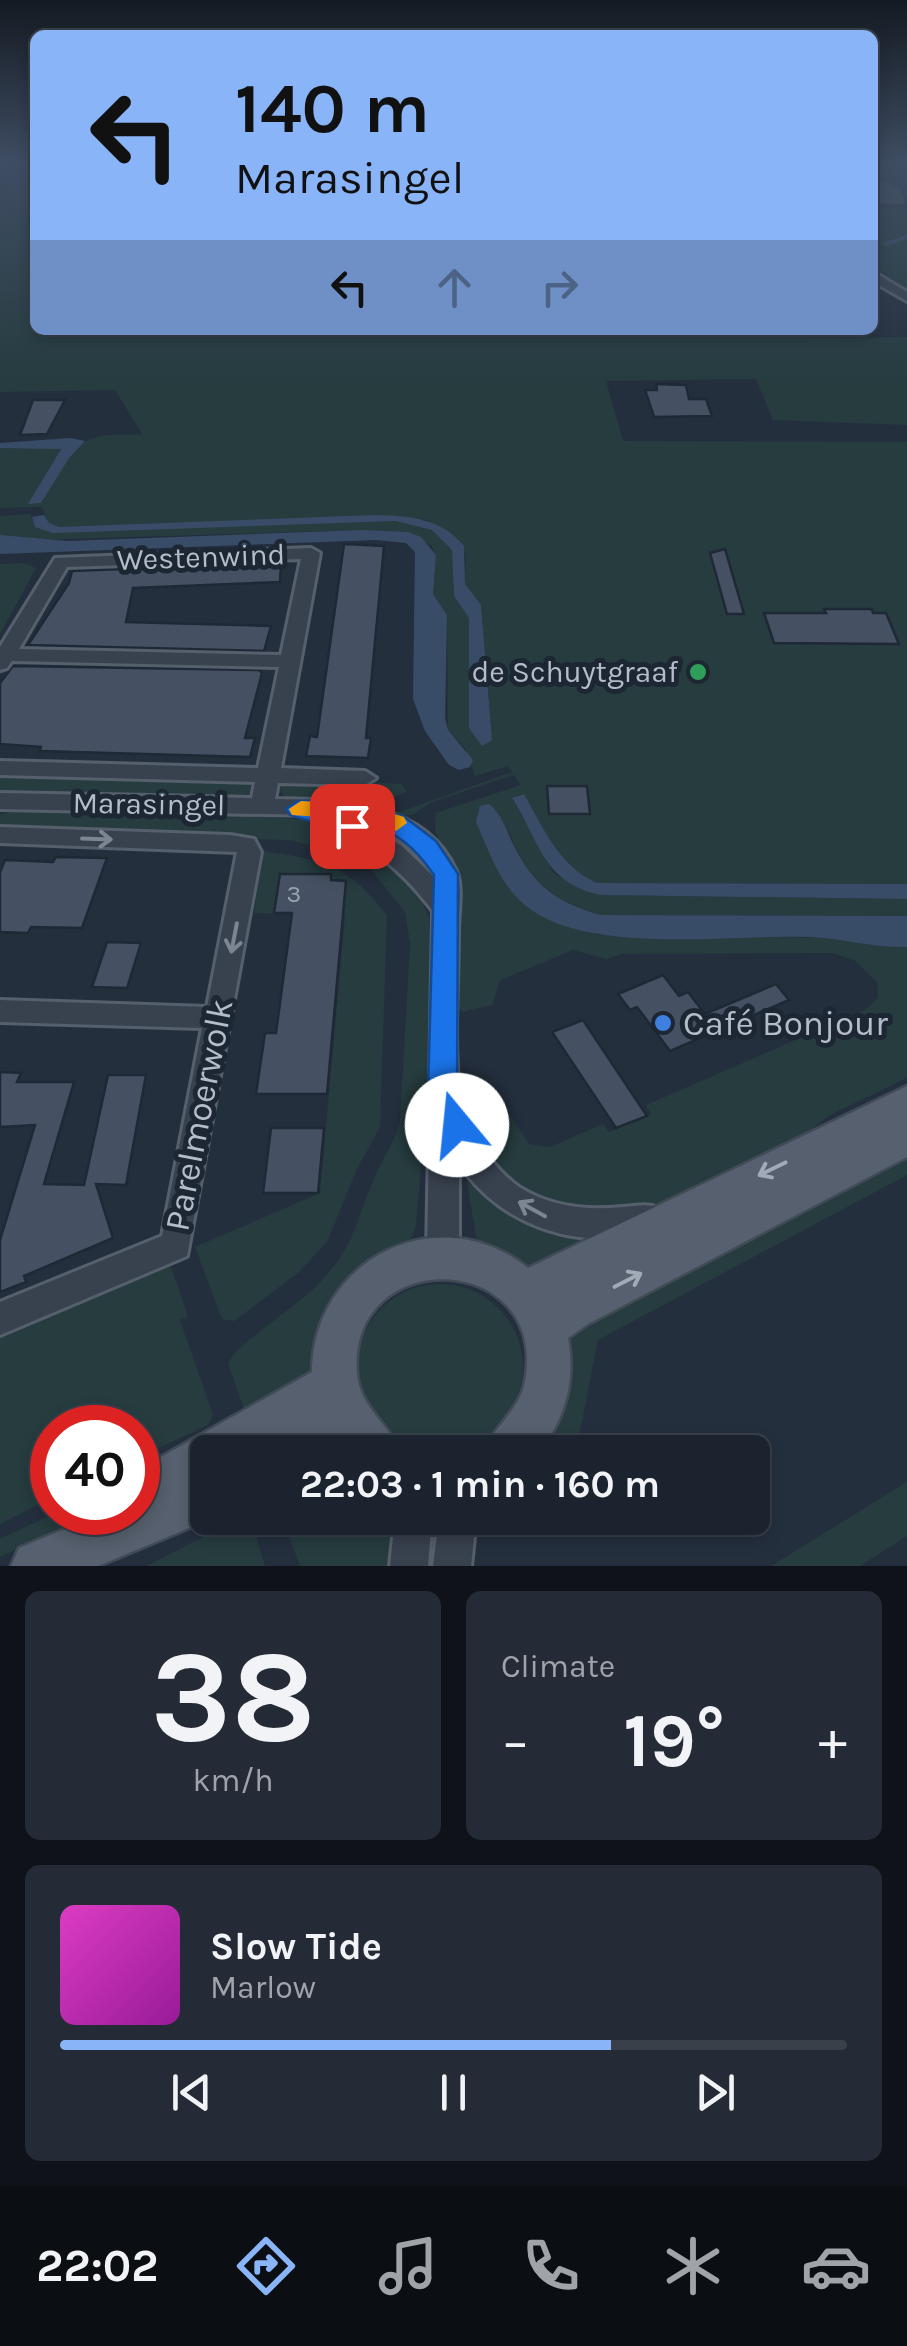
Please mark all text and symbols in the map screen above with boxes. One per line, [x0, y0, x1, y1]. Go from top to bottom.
text: 140 m [235, 68, 430, 150]
icon: left [70, 70, 200, 200]
text: Marasingel [235, 152, 464, 204]
icon: left [322, 260, 377, 315]
icon: ahead [427, 260, 482, 315]
icon: right [532, 260, 587, 315]
street label: Westenwind [116, 536, 286, 578]
place label: de Schuytgraaf [471, 654, 679, 690]
marker: de Schuytgraaf [687, 661, 709, 683]
pin [310, 784, 395, 869]
street label: Marasingel [72, 785, 226, 823]
icon: arrive [325, 799, 380, 854]
one-way arrow [81, 829, 113, 848]
house number: 3 [287, 879, 301, 908]
one-way arrow [224, 922, 243, 954]
street label: Parelmoerwolk [156, 995, 242, 1235]
place label: Café Bonjour [683, 1003, 888, 1044]
marker: Café Bonjour [652, 1012, 674, 1034]
position arrow [405, 1073, 509, 1177]
one-way arrow [758, 1160, 788, 1179]
one-way arrow [518, 1199, 547, 1218]
one-way arrow [613, 1270, 643, 1289]
speed limit sign: 40 [30, 1405, 160, 1535]
text: 22:03 · 1 min · 160 m [300, 1462, 660, 1507]
text: 38 [151, 1621, 315, 1773]
text: Climate [501, 1648, 615, 1685]
text: 19° [623, 1697, 725, 1785]
text: − [501, 1709, 530, 1773]
text: + [818, 1709, 847, 1773]
text: km/h [192, 1762, 274, 1799]
text: Slow Tide [210, 1924, 382, 1969]
text: Marlow [210, 1969, 316, 2006]
icon: previous [164, 2065, 219, 2120]
icon: pause [426, 2065, 481, 2120]
icon: next [688, 2065, 743, 2120]
icon: directions [231, 2231, 301, 2301]
icon: music [373, 2231, 443, 2301]
icon: phone [516, 2231, 586, 2301]
icon: climate [658, 2231, 728, 2301]
icon: car [801, 2231, 871, 2301]
text: 22:02 [36, 2240, 158, 2292]

